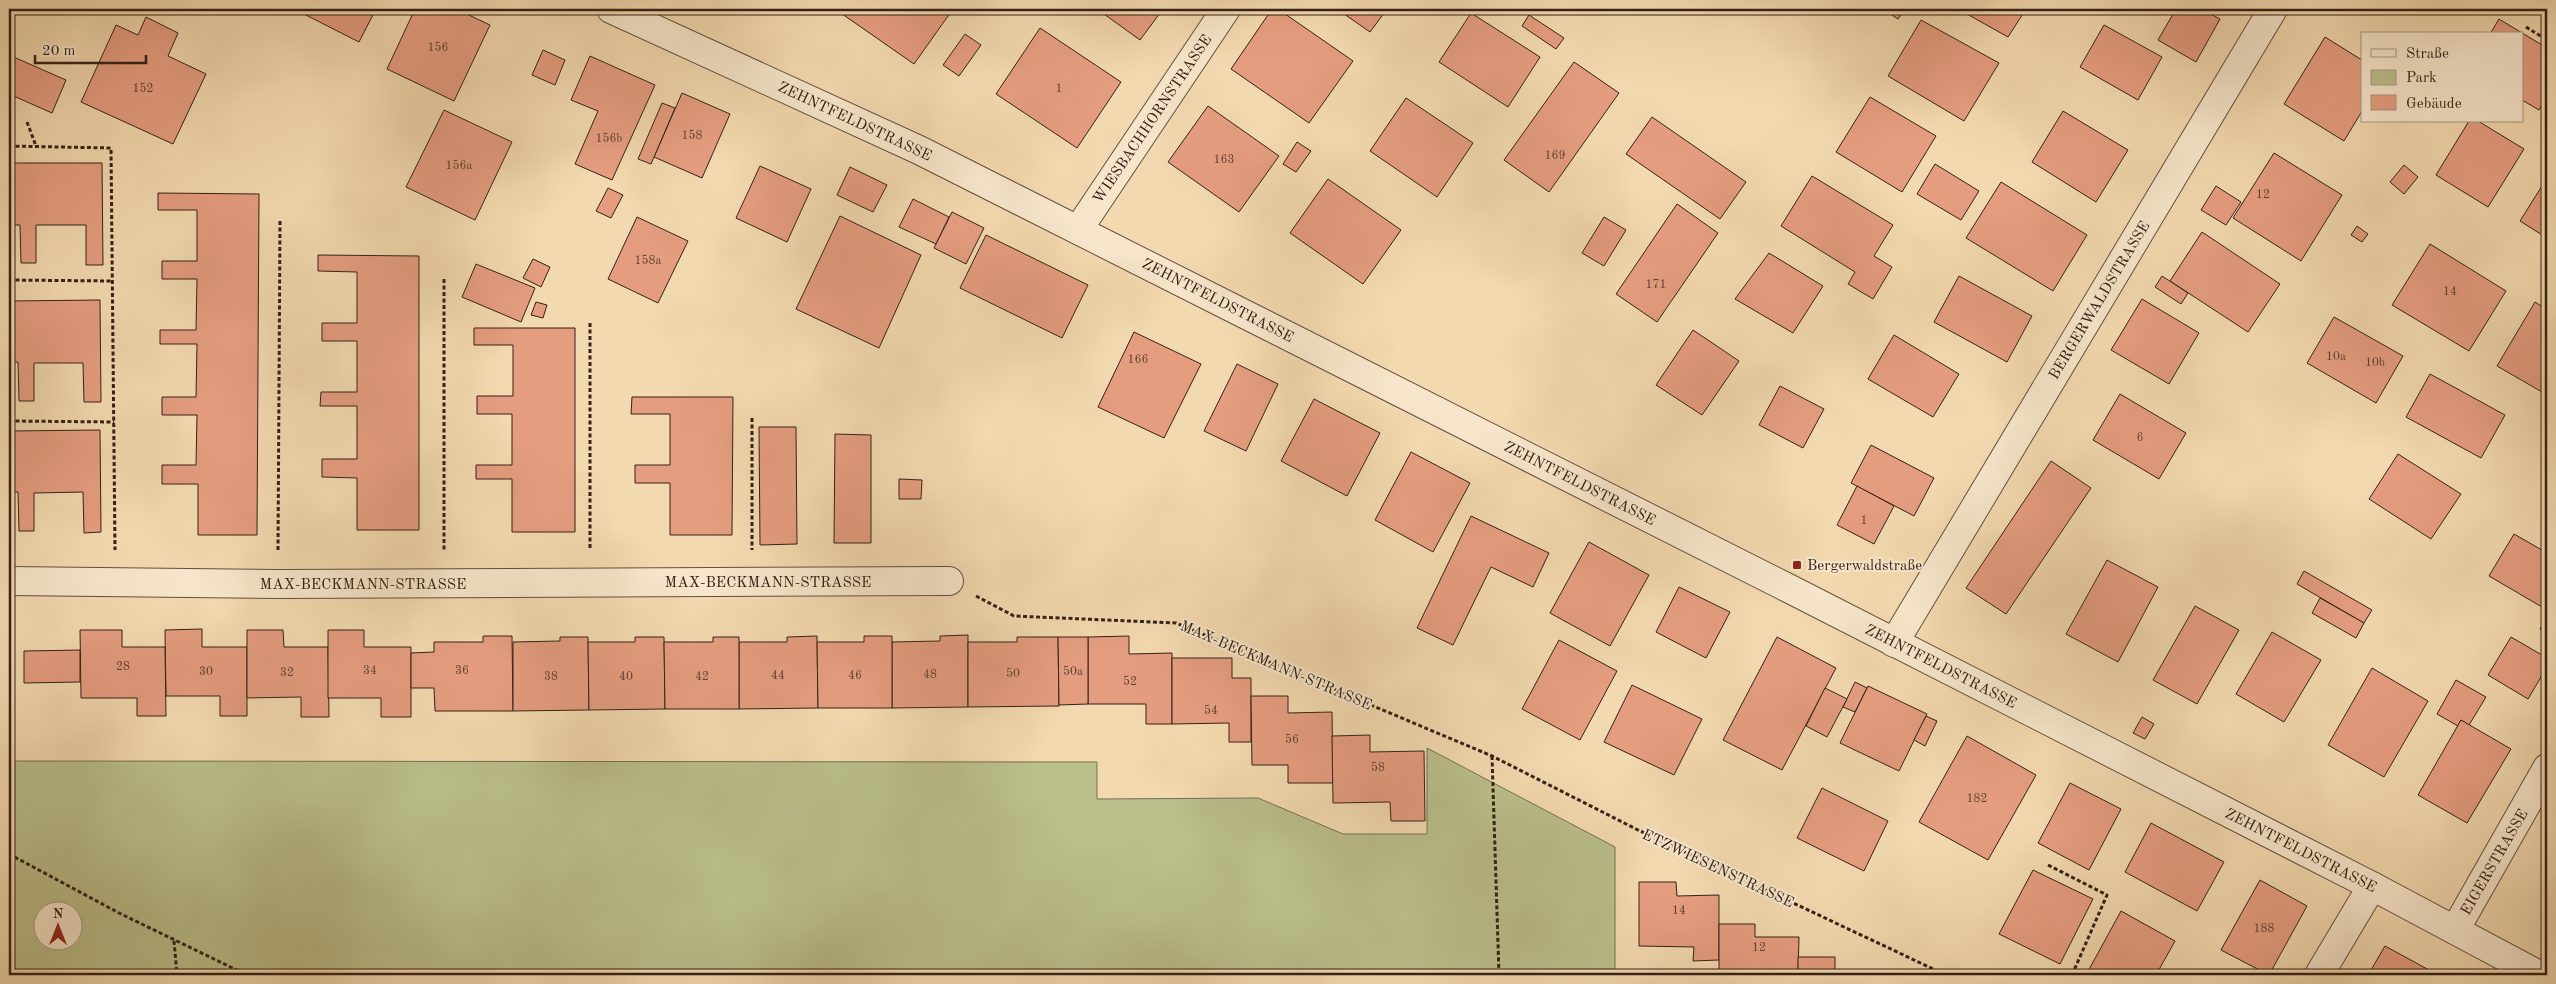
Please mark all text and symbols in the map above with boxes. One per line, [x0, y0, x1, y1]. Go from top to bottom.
scale bar [35, 32, 146, 64]
legend [2361, 32, 2524, 122]
street label: WIESBACHHORNSTRASSE [1091, 33, 1215, 207]
house number: 156 [428, 41, 448, 54]
text: 20 m [42, 44, 76, 59]
text: Straße [2406, 47, 2449, 62]
text: Park [2406, 71, 2437, 86]
street label: ZEHNTFELDSTRASSE [775, 80, 933, 165]
house number: 152 [133, 82, 153, 95]
house number: 1 [1056, 83, 1062, 95]
text: Gebäude [2406, 97, 2462, 112]
house number: 158 [682, 129, 702, 142]
house number: 156b [595, 132, 623, 145]
house number: 169 [1545, 150, 1565, 162]
house number: 163 [1214, 154, 1234, 166]
house number: 156a [446, 159, 472, 172]
house number: 12 [2256, 189, 2270, 201]
street label: BERGERWALDSTRASSE [2047, 219, 2153, 382]
house number: 158a [635, 254, 661, 267]
street label: ZEHNTFELDSTRASSE [1139, 257, 1295, 346]
house number: 171 [1646, 279, 1666, 291]
house number: 14 [2443, 286, 2457, 298]
house number: 10a [2326, 351, 2346, 363]
house number: 166 [1128, 354, 1148, 366]
house number: 10b [2365, 357, 2385, 369]
house number: 6 [2137, 432, 2144, 444]
street label: ZEHNTFELDSTRASSE [1501, 440, 1657, 529]
house number: 1 [1861, 515, 1867, 527]
marker: Bergerwaldstraße [1791, 559, 1803, 571]
place label: Bergerwaldstraße [1807, 559, 1922, 574]
street label: MAX-BECKMANN-STRASSE [665, 576, 871, 591]
street label: MAX-BECKMANN-STRASSE [260, 578, 466, 593]
street label: MAX-BECKMANN-STRASSE [1177, 619, 1374, 714]
street label: ZEHNTFELDSTRASSE [1862, 623, 2018, 712]
house number: 28 [116, 661, 130, 673]
house number: 34 [363, 665, 377, 677]
house number: 36 [455, 665, 469, 677]
house number: 50a [1063, 665, 1083, 678]
house number: 30 [199, 666, 213, 678]
house number: 32 [280, 667, 294, 679]
house number: 50 [1006, 667, 1020, 680]
house number: 48 [923, 669, 937, 681]
house number: 44 [771, 670, 785, 682]
house number: 46 [848, 670, 862, 682]
house number: 38 [544, 671, 558, 683]
house number: 40 [619, 671, 633, 683]
house number: 42 [695, 671, 709, 683]
house number: 52 [1123, 675, 1137, 688]
house number: 54 [1204, 704, 1218, 717]
house number: 56 [1285, 733, 1299, 746]
house number: 58 [1371, 761, 1385, 774]
house number: 182 [1967, 793, 1987, 805]
street label: ZEHNTFELDSTRASSE [2222, 807, 2378, 896]
street label: EIGERSTRASSE [2459, 807, 2532, 918]
street label: ETZWIESENSTRASSE [1639, 828, 1796, 911]
north arrow [32, 902, 82, 952]
house number: 14 [1672, 905, 1686, 917]
text: N [53, 907, 64, 921]
house number: 188 [2254, 923, 2274, 935]
house number: 12 [1752, 942, 1766, 954]

